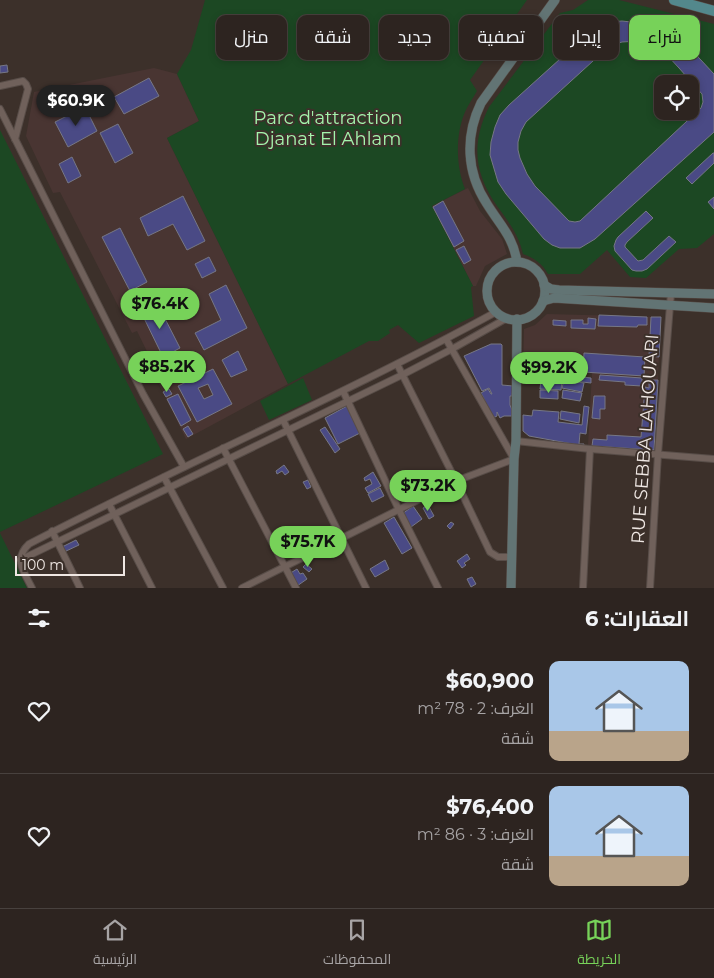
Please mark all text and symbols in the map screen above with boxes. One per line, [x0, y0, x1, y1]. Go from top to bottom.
chip: منزل [216, 15, 287, 60]
chip: شقة [297, 15, 369, 60]
chip: جديد [379, 15, 449, 60]
chip: تصفية [459, 15, 543, 60]
chip: إيجار [553, 15, 619, 60]
chip: شراء [629, 15, 700, 60]
map controls [654, 75, 699, 120]
button: locate [654, 75, 699, 120]
pin: $60.9K [35, 84, 117, 127]
text: $60.9K [47, 91, 105, 110]
park label: Parc d'attraction Djanat El Ahlam [254, 107, 402, 150]
pin: $76.4K [119, 288, 201, 330]
text: $76.4K [131, 294, 189, 313]
street label: RUE SEBBA LAHOUARI [627, 333, 663, 545]
pin: $85.2K [126, 350, 208, 393]
pin: $99.2K [508, 352, 590, 394]
text: $85.2K [139, 357, 195, 376]
text: $99.2K [521, 358, 577, 377]
pin: $73.2K [387, 470, 469, 512]
text: $73.2K [401, 476, 455, 495]
pin: $75.7K [267, 526, 349, 568]
text: $75.7K [281, 532, 335, 551]
scale bar [15, 553, 125, 576]
text: 100 m [22, 556, 64, 574]
icon: filters [25, 604, 53, 632]
text: العقارات: 6 [585, 606, 689, 631]
text: $60,900 [446, 668, 534, 693]
icon: home [589, 681, 649, 741]
icon: heart [25, 697, 53, 725]
text: الغرف: 2 · 78 m² [417, 699, 534, 718]
text: شقة [501, 729, 534, 748]
text: $76,400 [446, 794, 534, 819]
icon: home [589, 806, 649, 866]
icon: heart [25, 822, 53, 850]
text: الغرف: 3 · 86 m² [417, 825, 534, 844]
text: شقة [501, 855, 534, 874]
tab: الرئيسية [93, 916, 137, 972]
tab: المحفوظات [323, 916, 391, 972]
tab: الخريطة [577, 916, 621, 972]

